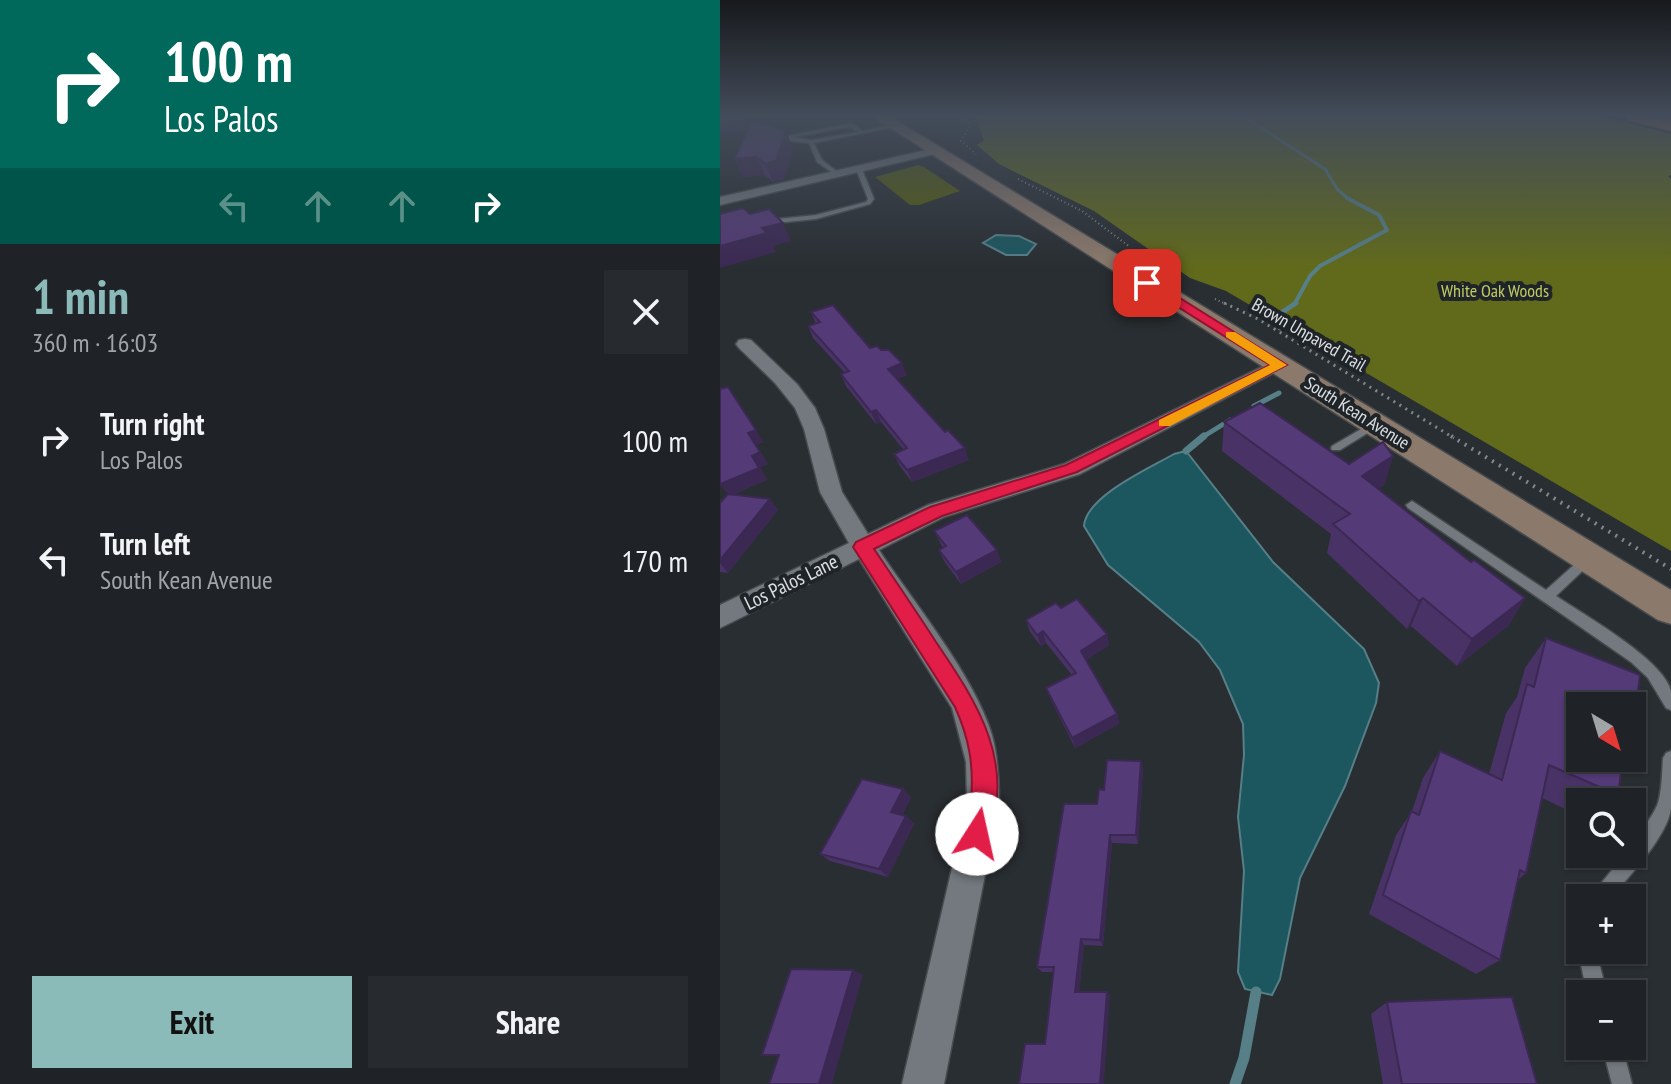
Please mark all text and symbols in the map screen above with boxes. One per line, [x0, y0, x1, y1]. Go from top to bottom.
text: 100 m [164, 25, 293, 97]
icon: right [32, 32, 136, 136]
text: Los Palos [164, 95, 278, 142]
icon: left [212, 184, 256, 228]
icon: ahead [296, 184, 340, 228]
icon: ahead [380, 184, 424, 228]
icon: right [464, 184, 508, 228]
pin [1113, 249, 1181, 317]
icon: arrive [1125, 261, 1169, 305]
text: 1 min [32, 265, 129, 327]
button: close [604, 270, 688, 354]
park label: White Oak Woods [1441, 279, 1549, 302]
street label: Brown Unpaved Trail [1248, 293, 1371, 377]
text: 360 m · 16:03 [32, 326, 158, 359]
street label: South Kean Avenue [1300, 371, 1414, 454]
text: Turn right [100, 404, 204, 443]
icon: right [32, 418, 76, 462]
text: 100 m [622, 421, 688, 460]
text: Los Palos [100, 443, 183, 476]
text: Turn left [100, 524, 190, 563]
icon: left [32, 538, 76, 582]
text: 170 m [622, 541, 688, 580]
street label: Los Palos Lane [740, 548, 842, 616]
text: South Kean Avenue [100, 563, 273, 596]
north arrow [1566, 692, 1646, 772]
map controls [1566, 692, 1646, 1060]
button: search [1566, 788, 1646, 868]
position arrow [935, 792, 1019, 876]
button: + [1566, 884, 1646, 964]
button: Exit [32, 976, 352, 1068]
button: Share [368, 976, 688, 1068]
button: − [1566, 980, 1646, 1060]

